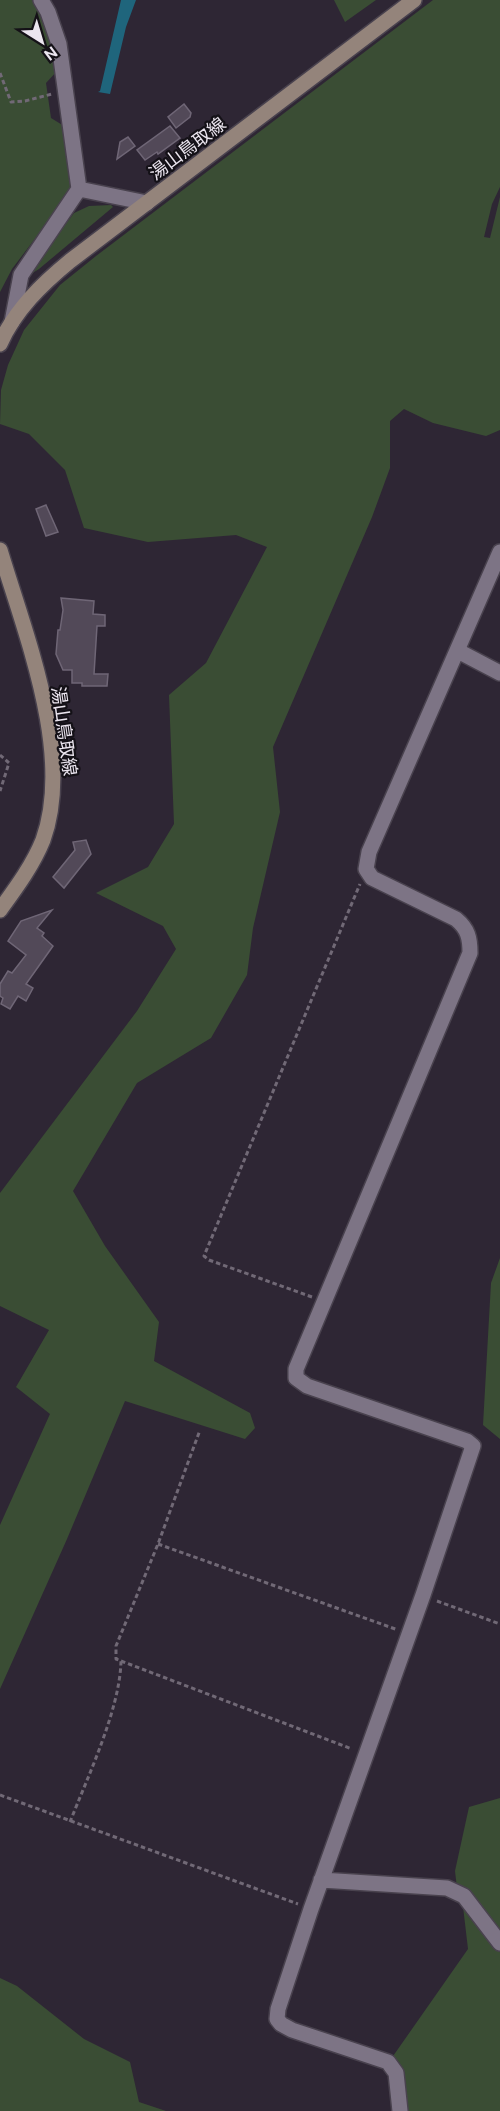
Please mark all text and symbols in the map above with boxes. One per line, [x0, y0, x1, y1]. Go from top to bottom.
north arrow [12, 12, 72, 72]
text: N [41, 43, 61, 65]
street label: 湯山鳥取線 [145, 113, 229, 183]
street label: 湯山鳥取線 [49, 685, 81, 777]

